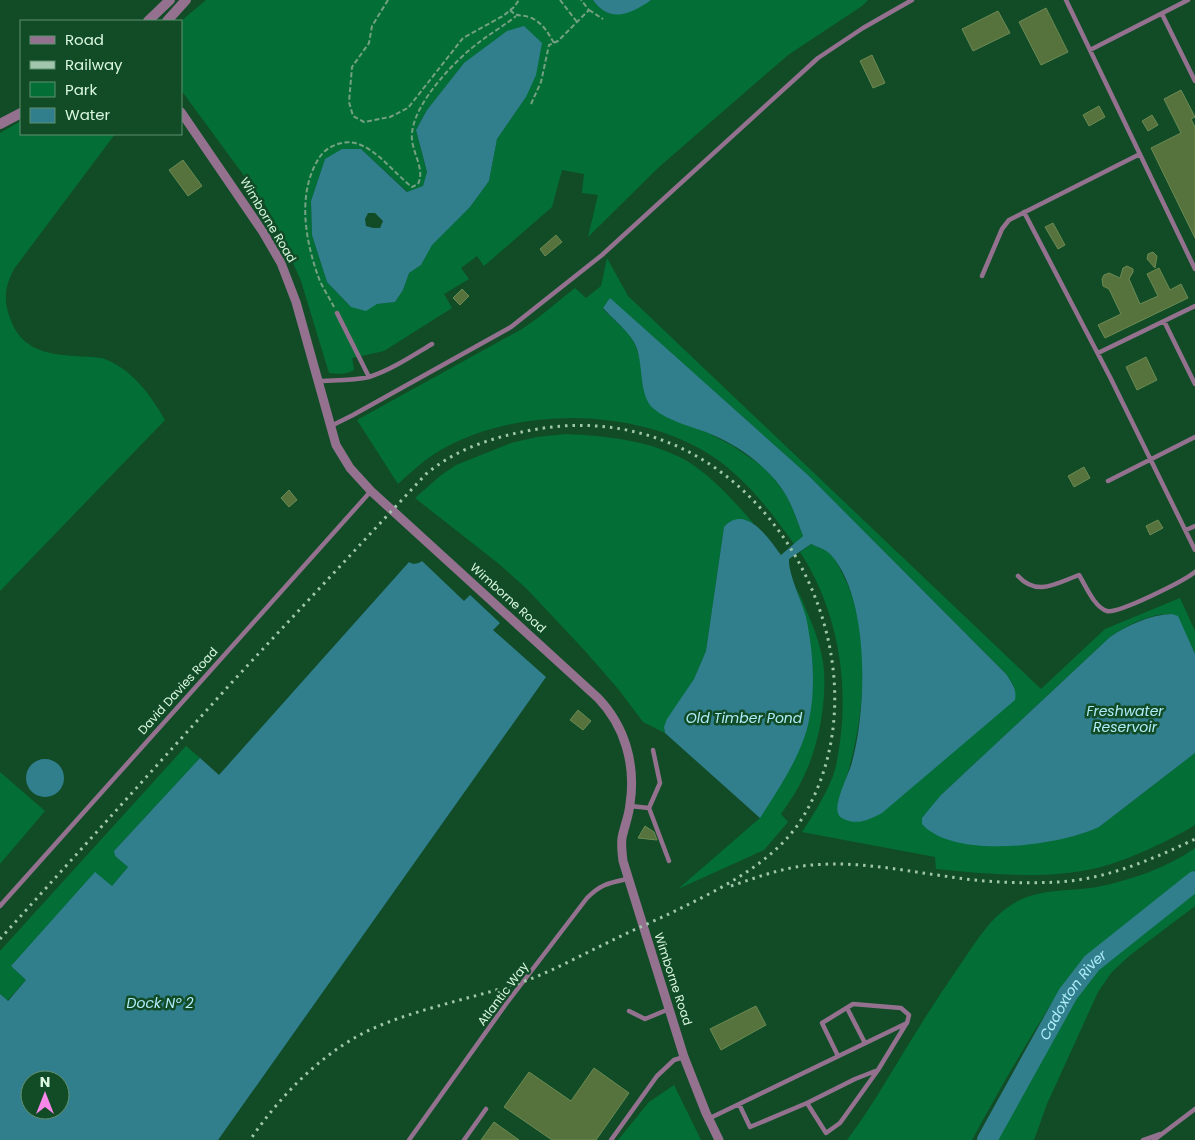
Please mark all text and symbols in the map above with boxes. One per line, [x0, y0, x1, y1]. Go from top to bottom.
legend [20, 20, 182, 135]
text: Road [65, 29, 104, 50]
text: Railway [65, 54, 123, 75]
text: Park [65, 79, 97, 100]
text: Water [65, 104, 111, 125]
street label: Wimborne Road [236, 174, 301, 266]
street label: Wimborne Road [467, 559, 550, 636]
street label: David Davies Road [134, 643, 221, 738]
water label: Freshwater Reservoir [1086, 701, 1164, 737]
water label: Old Timber Pond [686, 708, 803, 728]
street label: Wimborne Road [650, 930, 697, 1028]
water label: Cadoxton River [1034, 945, 1111, 1044]
street label: Atlantic Way [473, 958, 532, 1029]
water label: Dock Nº 2 [127, 993, 193, 1013]
north arrow [20, 1070, 70, 1120]
text: N [40, 1072, 50, 1092]

